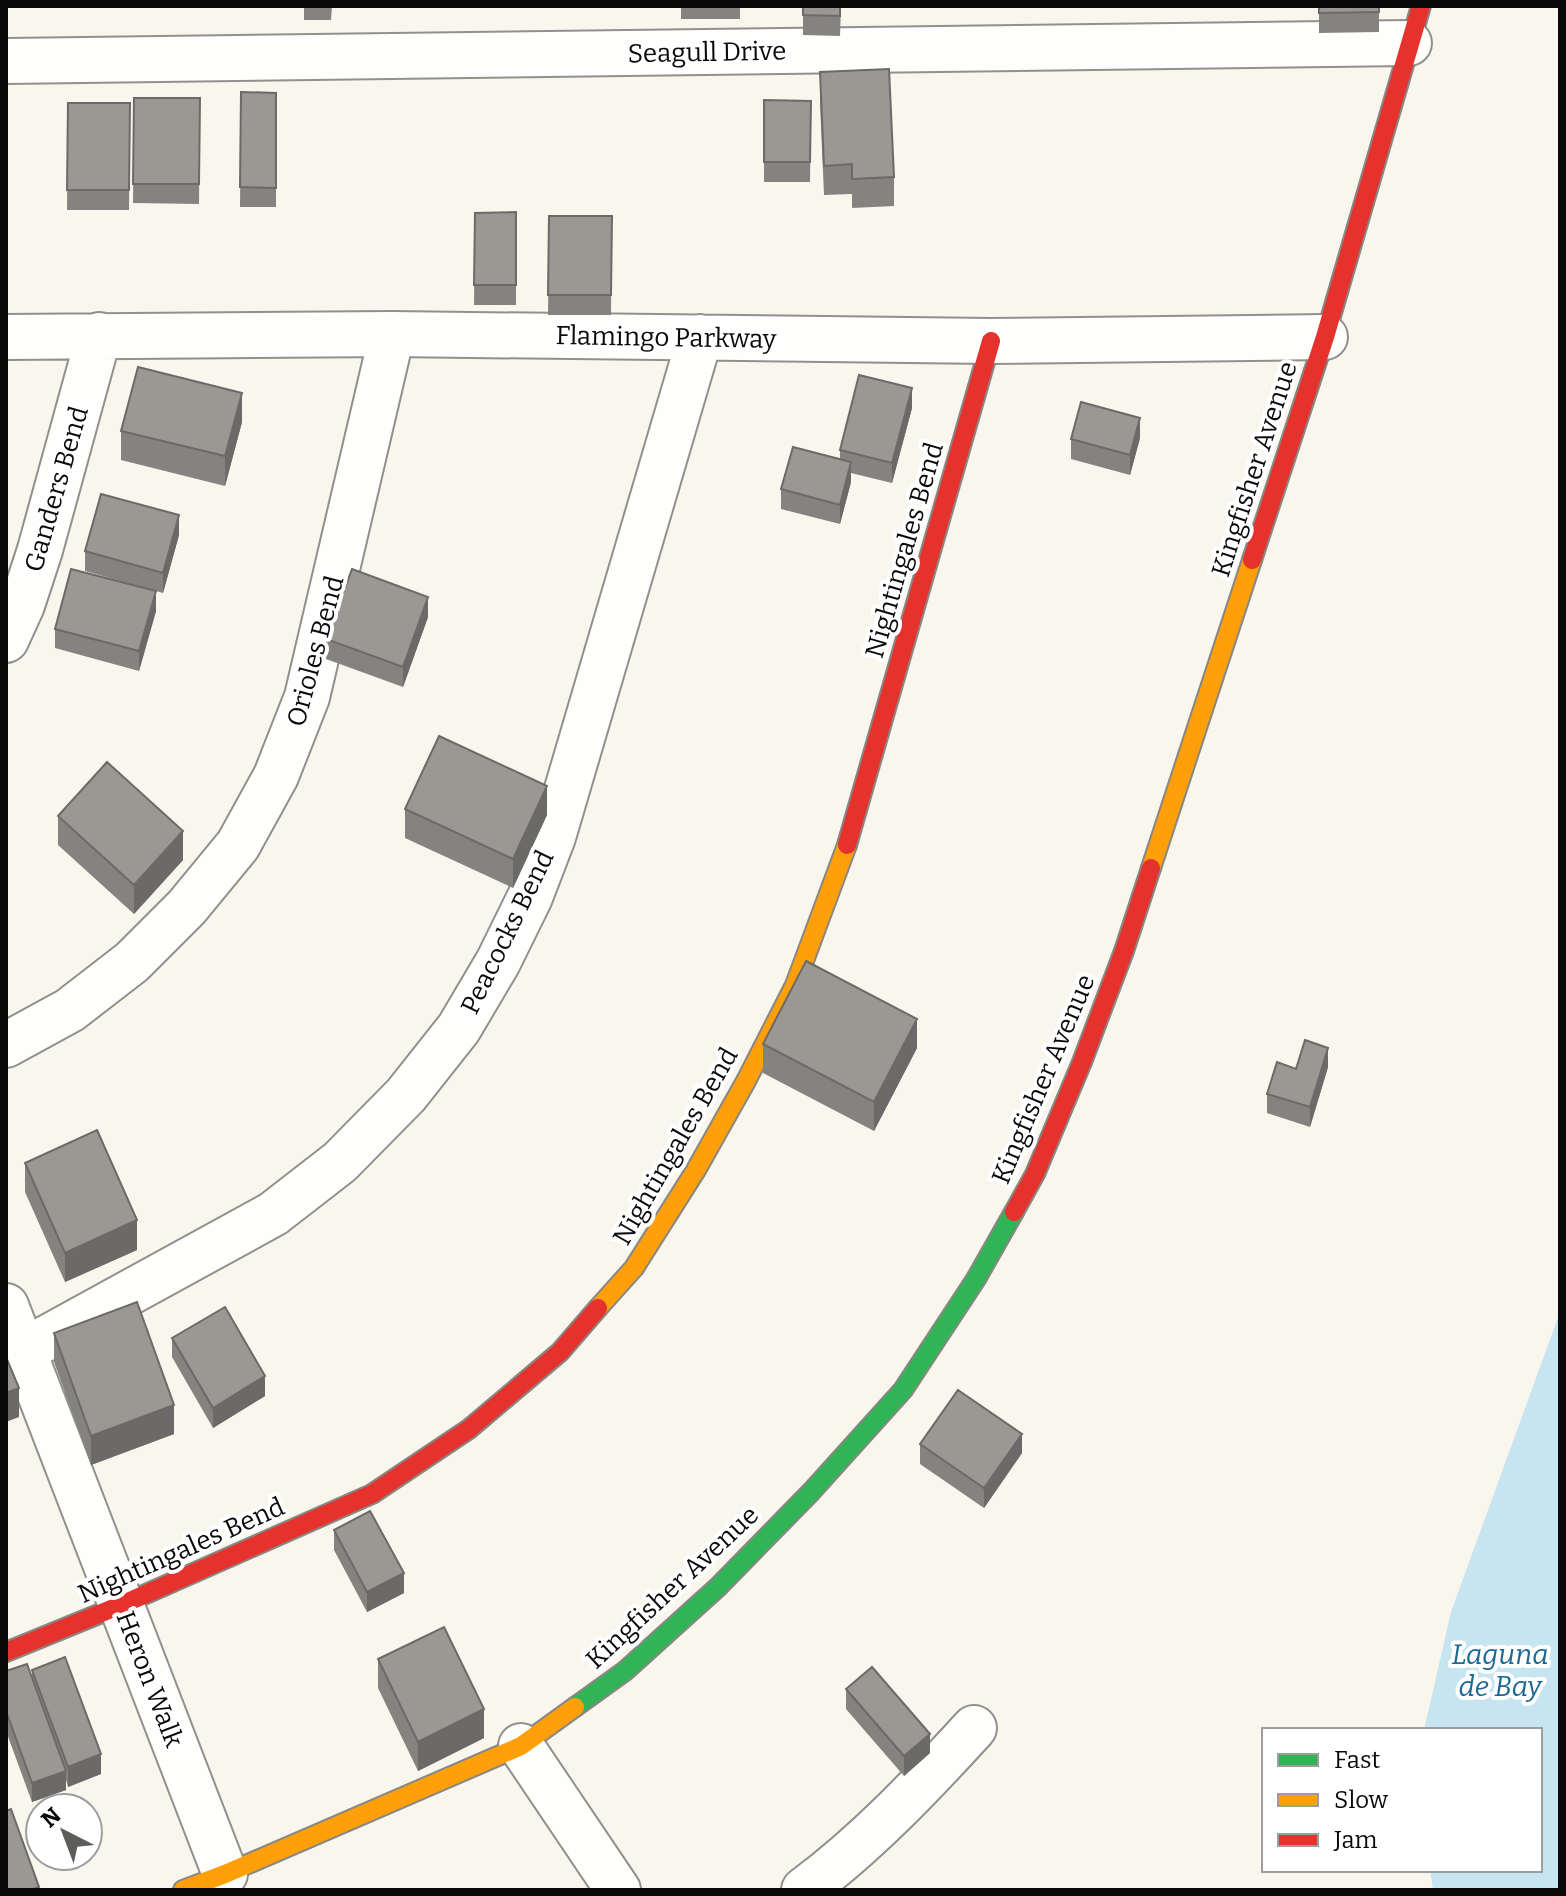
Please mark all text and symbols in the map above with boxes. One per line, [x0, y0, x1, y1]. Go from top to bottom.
street label: Seagull Drive [627, 36, 787, 69]
street label: Flamingo Parkway [555, 320, 777, 355]
street label: Kingfisher Avenue [1205, 358, 1304, 581]
street label: Ganders Bend [18, 403, 95, 575]
street label: Nightingales Bend [859, 439, 950, 661]
street label: Orioles Bend [280, 572, 350, 730]
street label: Peacocks Bend [454, 845, 560, 1019]
street label: Kingfisher Avenue [985, 970, 1102, 1189]
street label: Nightingales Bend [606, 1042, 745, 1250]
street label: Nightingales Bend [73, 1491, 289, 1610]
street label: Kingfisher Avenue [580, 1500, 765, 1675]
street label: Heron Walk [109, 1607, 190, 1752]
water label: Laguna de Bay [1451, 1638, 1549, 1703]
legend [1262, 1728, 1542, 1872]
text: Fast [1334, 1746, 1380, 1774]
text: Slow [1334, 1786, 1389, 1814]
north arrow [24, 1792, 104, 1872]
text: N [36, 1802, 66, 1833]
text: Jam [1333, 1826, 1378, 1854]

